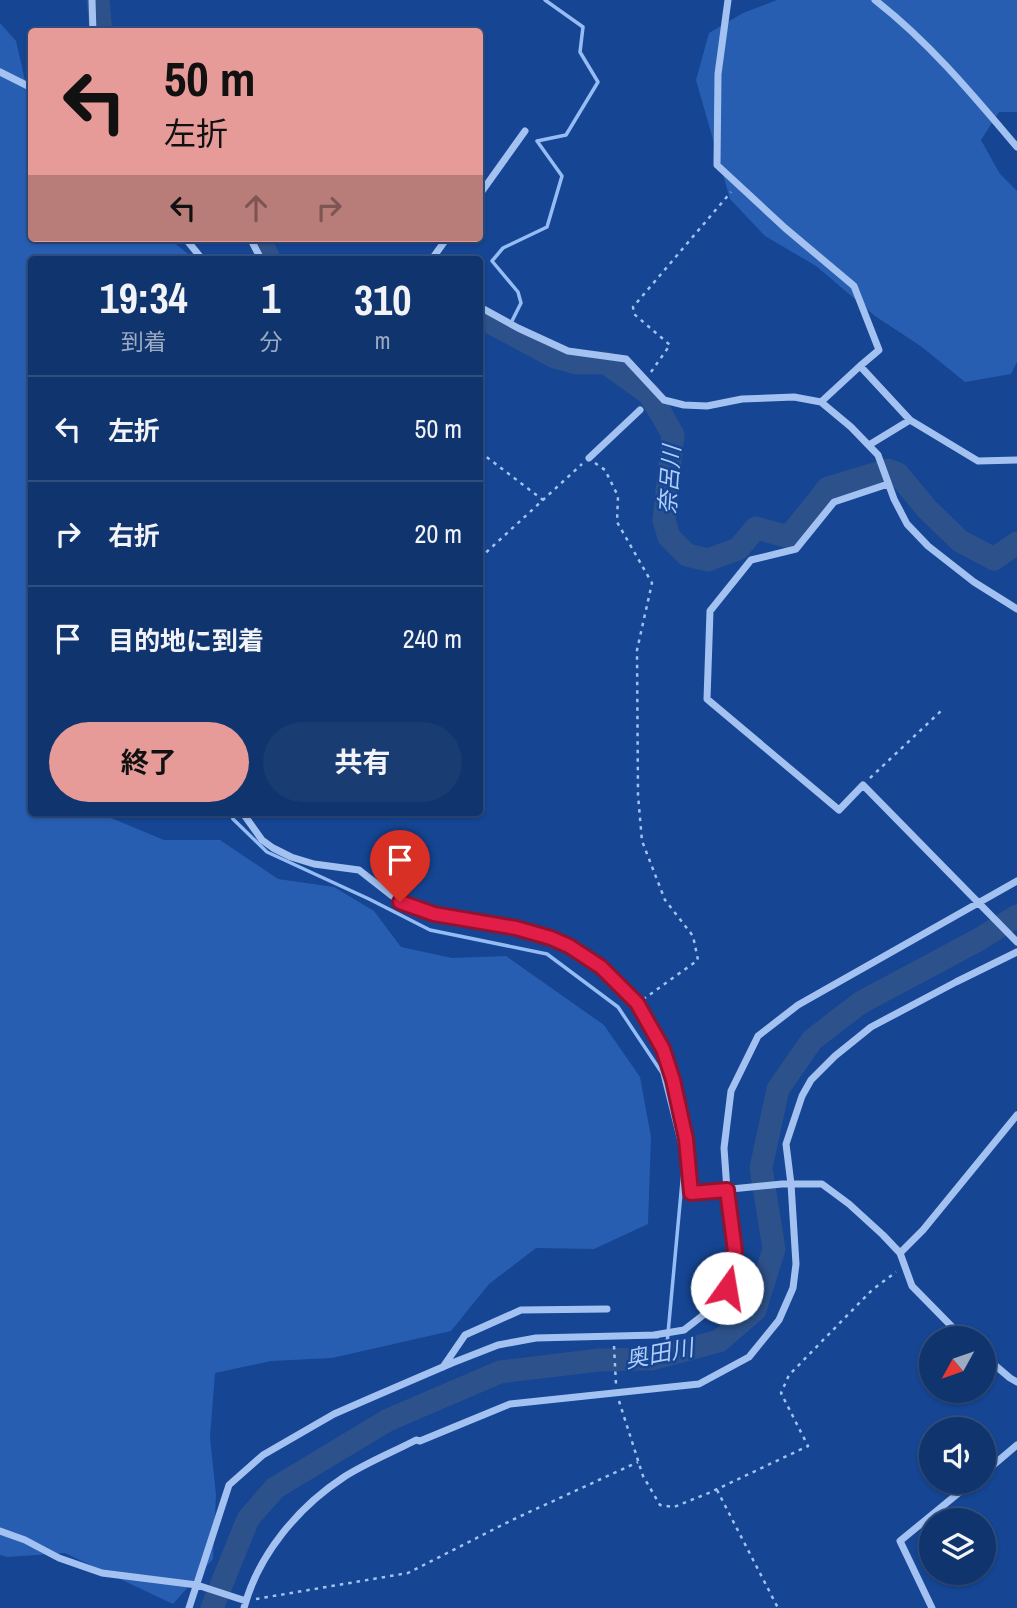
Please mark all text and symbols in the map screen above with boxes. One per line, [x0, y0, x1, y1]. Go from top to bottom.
text: 50 m [164, 45, 256, 111]
icon: left [49, 56, 140, 147]
text: 左折 [164, 112, 228, 155]
icon: left [164, 189, 202, 227]
icon: ahead [237, 189, 275, 227]
icon: right [310, 189, 348, 227]
text: 19:34 [100, 270, 188, 326]
text: 1 [261, 270, 280, 326]
text: 310 [354, 272, 411, 328]
text: m [375, 325, 391, 356]
text: 到着 [121, 326, 167, 357]
text: 分 [259, 326, 282, 357]
icon: left [49, 410, 87, 448]
text: 50 m [415, 411, 462, 446]
text: 左折 [108, 413, 160, 448]
water label: 奈呂川 [651, 442, 687, 515]
icon: right [49, 515, 87, 553]
text: 20 m [415, 516, 462, 551]
text: 右折 [108, 518, 160, 553]
icon: arrive [49, 620, 87, 658]
text: 240 m [403, 621, 462, 656]
text: 目的地に到着 [108, 623, 264, 658]
button: 終了 [49, 722, 249, 802]
button: 共有 [263, 722, 462, 802]
pin [370, 830, 430, 902]
icon: arrive [381, 841, 419, 879]
position arrow [690, 1251, 764, 1325]
north arrow [919, 1326, 996, 1404]
map controls [919, 1326, 996, 1585]
water label: 奥田川 [622, 1331, 699, 1375]
button: sound [919, 1417, 996, 1494]
button: layers [919, 1508, 996, 1585]

